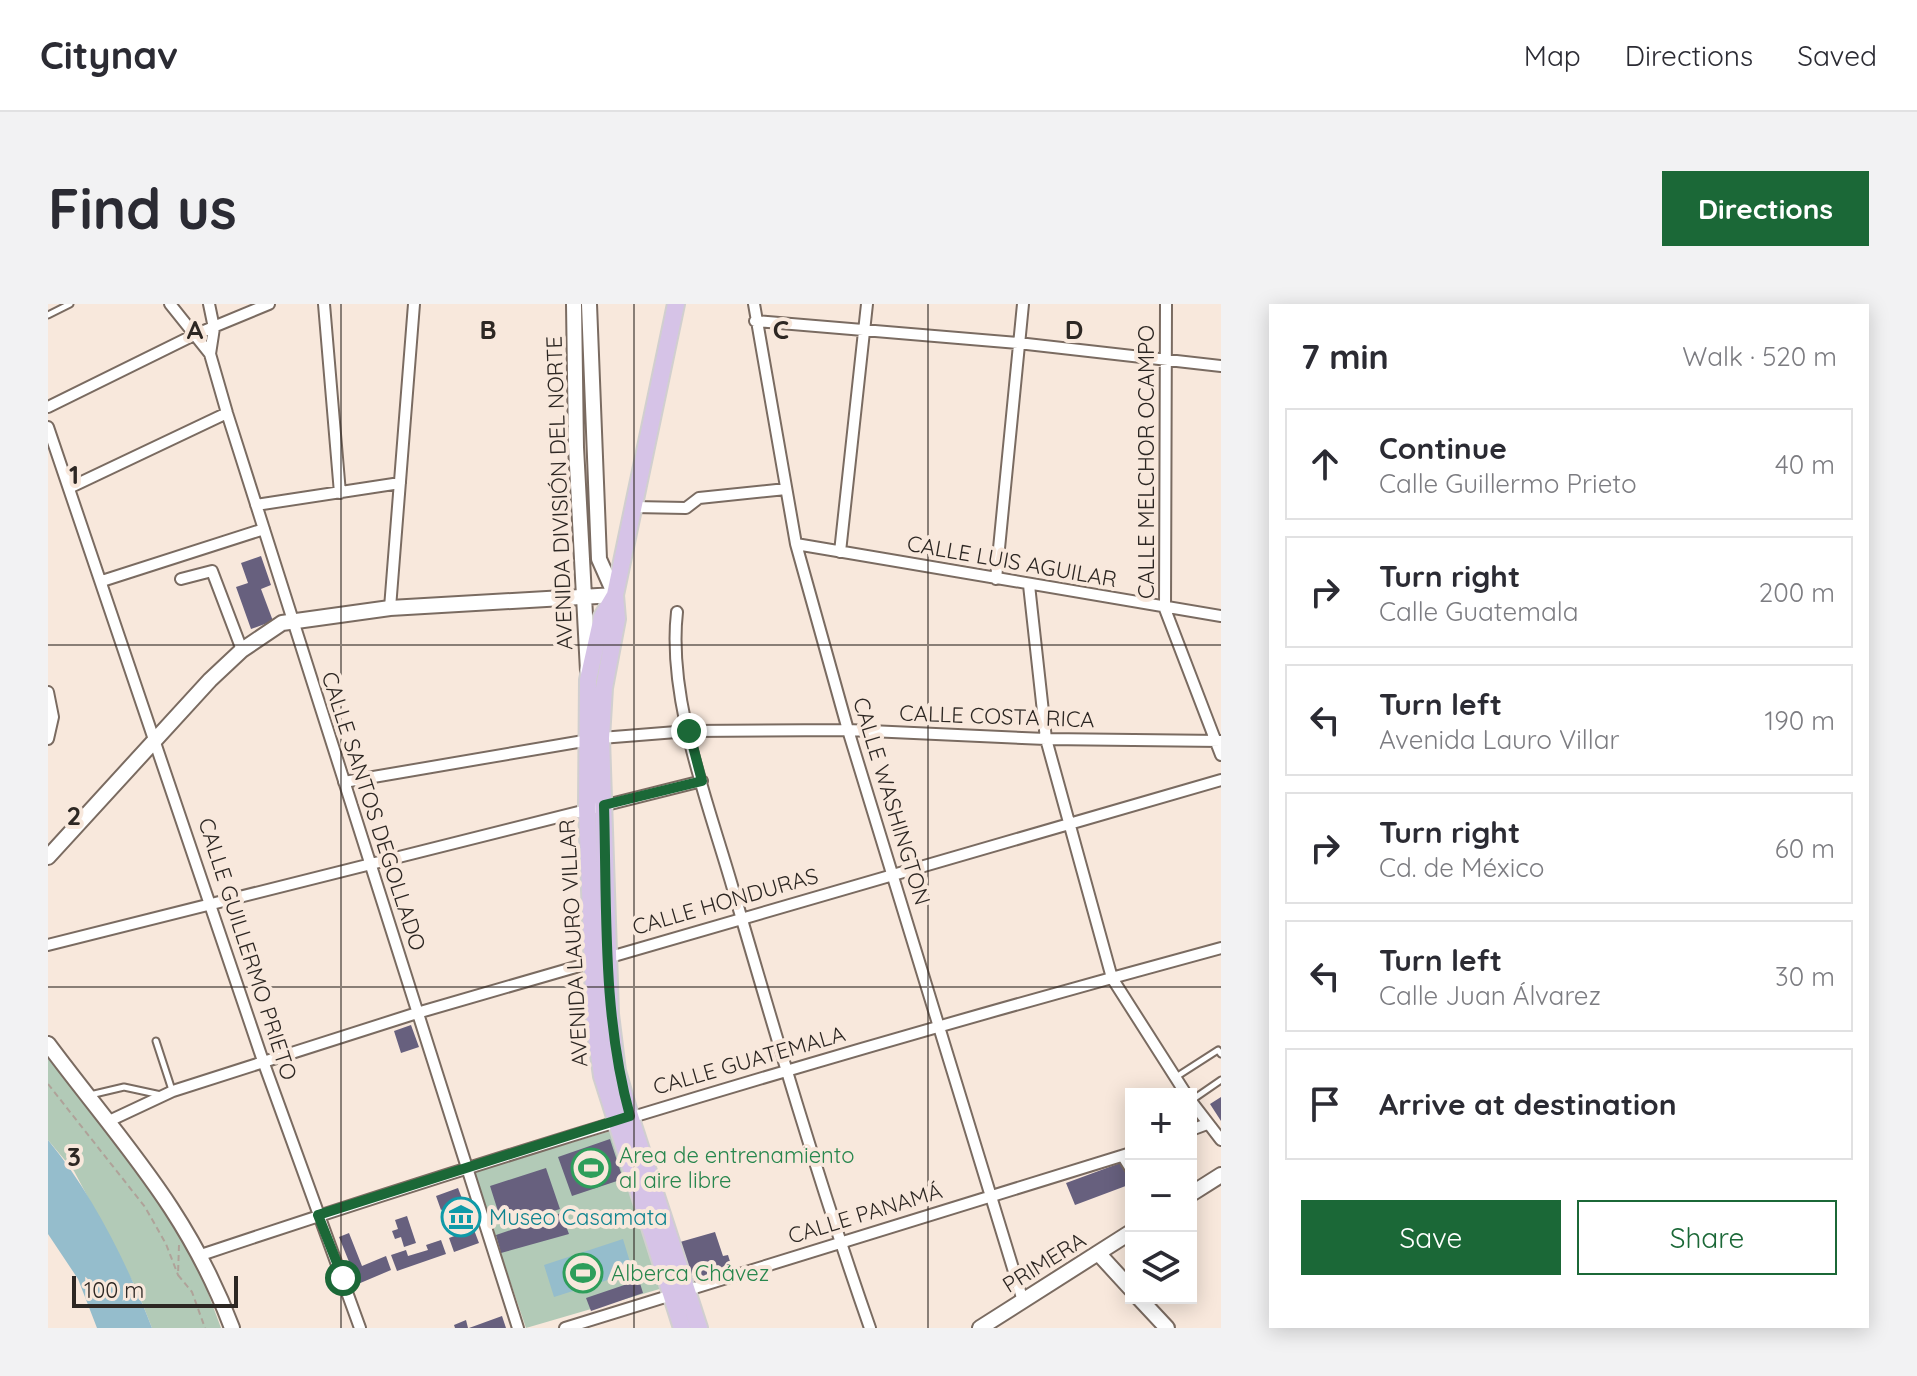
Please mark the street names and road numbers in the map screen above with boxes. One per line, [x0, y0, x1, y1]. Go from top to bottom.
street label: CALLE MELCHOR OCAMPO [1132, 325, 1160, 599]
street label: AVENIDA DIVISIÓN DEL NORTE [540, 336, 578, 650]
street label: CALLE LUIS AGUILAR [905, 529, 1119, 593]
street label: CALLE SANTOS DEGOLLADO [316, 668, 432, 954]
street label: CALLE WASHINGTON [847, 694, 937, 908]
street label: CALLE COSTA RICA [899, 699, 1095, 733]
street label: CALLE GUILLERMO PRIETO [192, 814, 304, 1084]
street label: AVENIDA LAURO VILLAR [553, 818, 593, 1068]
street label: CALLE HONDURAS [629, 861, 821, 941]
street label: CALLE GUATEMALA [650, 1019, 848, 1101]
street label: CALLE PANAMÁ [785, 1176, 945, 1250]
street label: PRIMERA [997, 1225, 1091, 1299]

